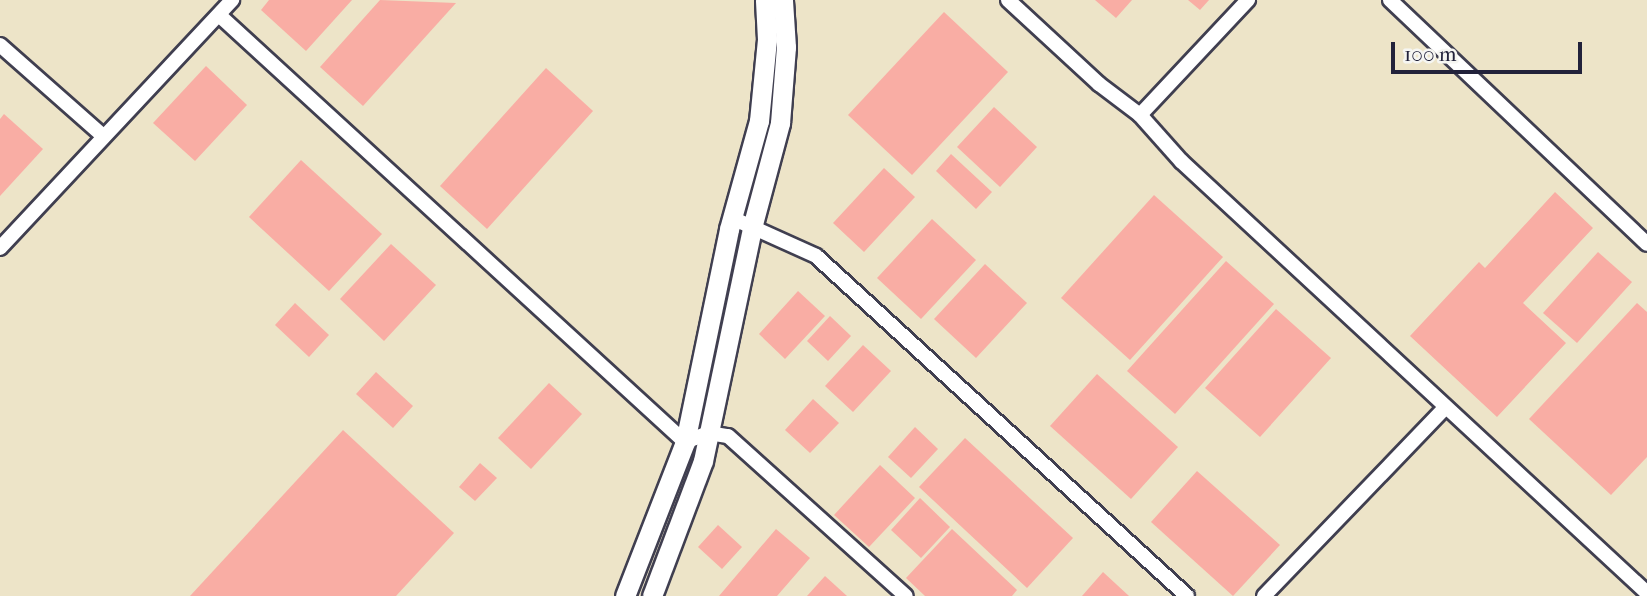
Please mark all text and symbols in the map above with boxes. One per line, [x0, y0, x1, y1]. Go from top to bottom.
scale bar [1395, 28, 1586, 72]
text: 100 m [1404, 42, 1457, 66]

